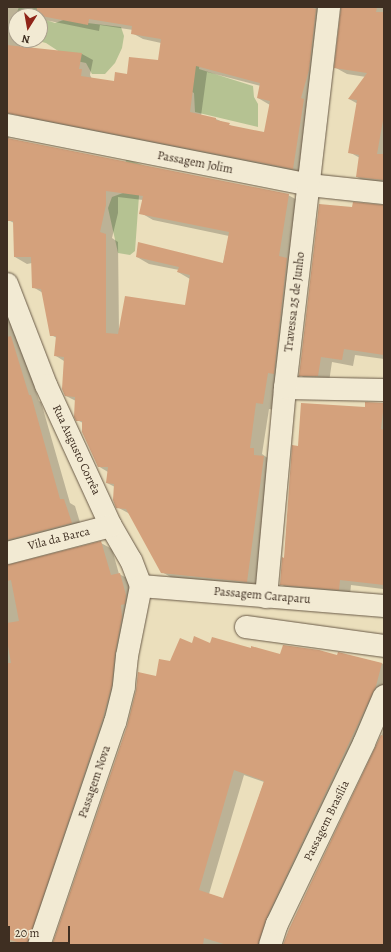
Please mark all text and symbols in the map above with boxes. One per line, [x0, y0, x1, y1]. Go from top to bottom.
north arrow [8, 8, 48, 48]
text: N [20, 31, 31, 47]
street label: Passagem Jolim [156, 149, 234, 177]
street label: Travessa 25 de Junho [282, 251, 308, 353]
street label: Rua Augusto Corrêa [49, 403, 103, 497]
street label: Vila da Barca [27, 524, 91, 554]
street label: Passagem Caraparu [213, 585, 311, 607]
street label: Passagem Nova [76, 744, 114, 820]
street label: Passagem Brasília [301, 778, 353, 864]
scale bar [10, 918, 72, 944]
text: 20 m [15, 925, 39, 941]

